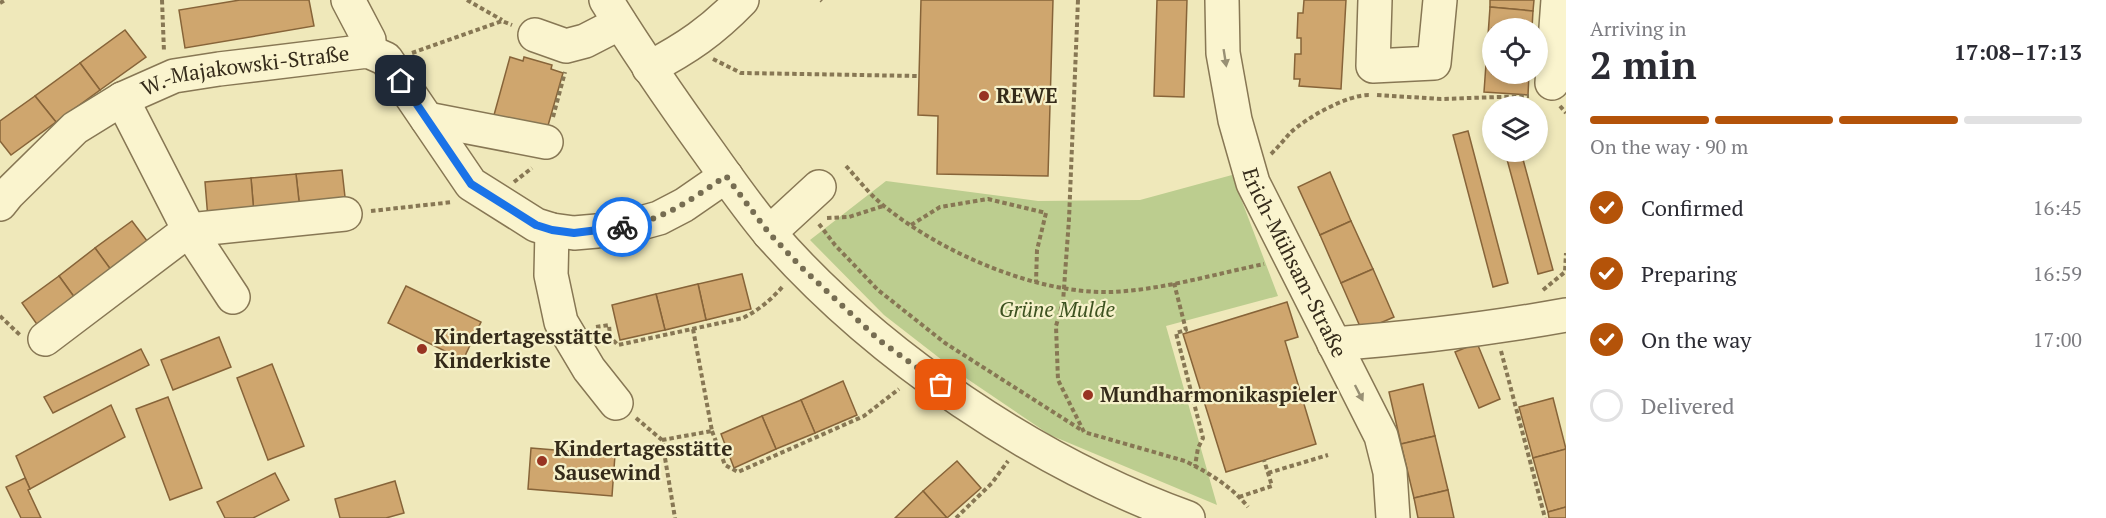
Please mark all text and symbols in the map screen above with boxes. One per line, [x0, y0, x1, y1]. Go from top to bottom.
text: Arriving in [1590, 15, 1686, 42]
map controls [1482, 18, 1548, 162]
button: locate [1482, 18, 1548, 84]
text: 17:08–17:13 [1954, 37, 2082, 66]
street label: W.-Majakowski-Straße [136, 38, 351, 102]
text: 2 min [1590, 38, 1697, 90]
one-way arrow [1220, 49, 1229, 68]
pin [375, 55, 426, 106]
icon: home [384, 64, 417, 97]
place label: REWE [996, 81, 1058, 109]
marker: REWE [977, 89, 991, 103]
button: layers [1482, 96, 1548, 162]
text: On the way · 90 m [1590, 133, 1748, 160]
street label: Erich-Mühsam-Straße [1236, 164, 1354, 362]
icon: check [1590, 191, 1623, 224]
text: Confirmed [1641, 193, 1744, 222]
text: 16:45 [2033, 194, 2082, 221]
courier [592, 197, 652, 257]
icon: bike [606, 211, 639, 244]
icon: check [1590, 257, 1623, 290]
text: Preparing [1641, 259, 1737, 288]
text: 16:59 [2033, 260, 2082, 287]
park label: Grüne Mulde [999, 295, 1115, 323]
place label: Kindertagesstätte Kinderkiste [434, 322, 612, 374]
icon: check [1590, 323, 1623, 356]
text: On the way [1641, 325, 1751, 354]
text: 17:00 [2033, 326, 2082, 353]
marker: Kindertagesstätte Kinderkiste [415, 342, 429, 356]
pin [915, 359, 966, 410]
icon: bag [924, 368, 957, 401]
place label: Mundharmonikaspieler [1100, 380, 1337, 408]
one-way arrow [1354, 384, 1364, 401]
marker: Mundharmonikaspieler [1081, 388, 1095, 402]
text: Delivered [1641, 391, 1734, 420]
place label: Kindertagesstätte Sausewind [554, 434, 732, 486]
marker: Kindertagesstätte Sausewind [535, 454, 549, 468]

